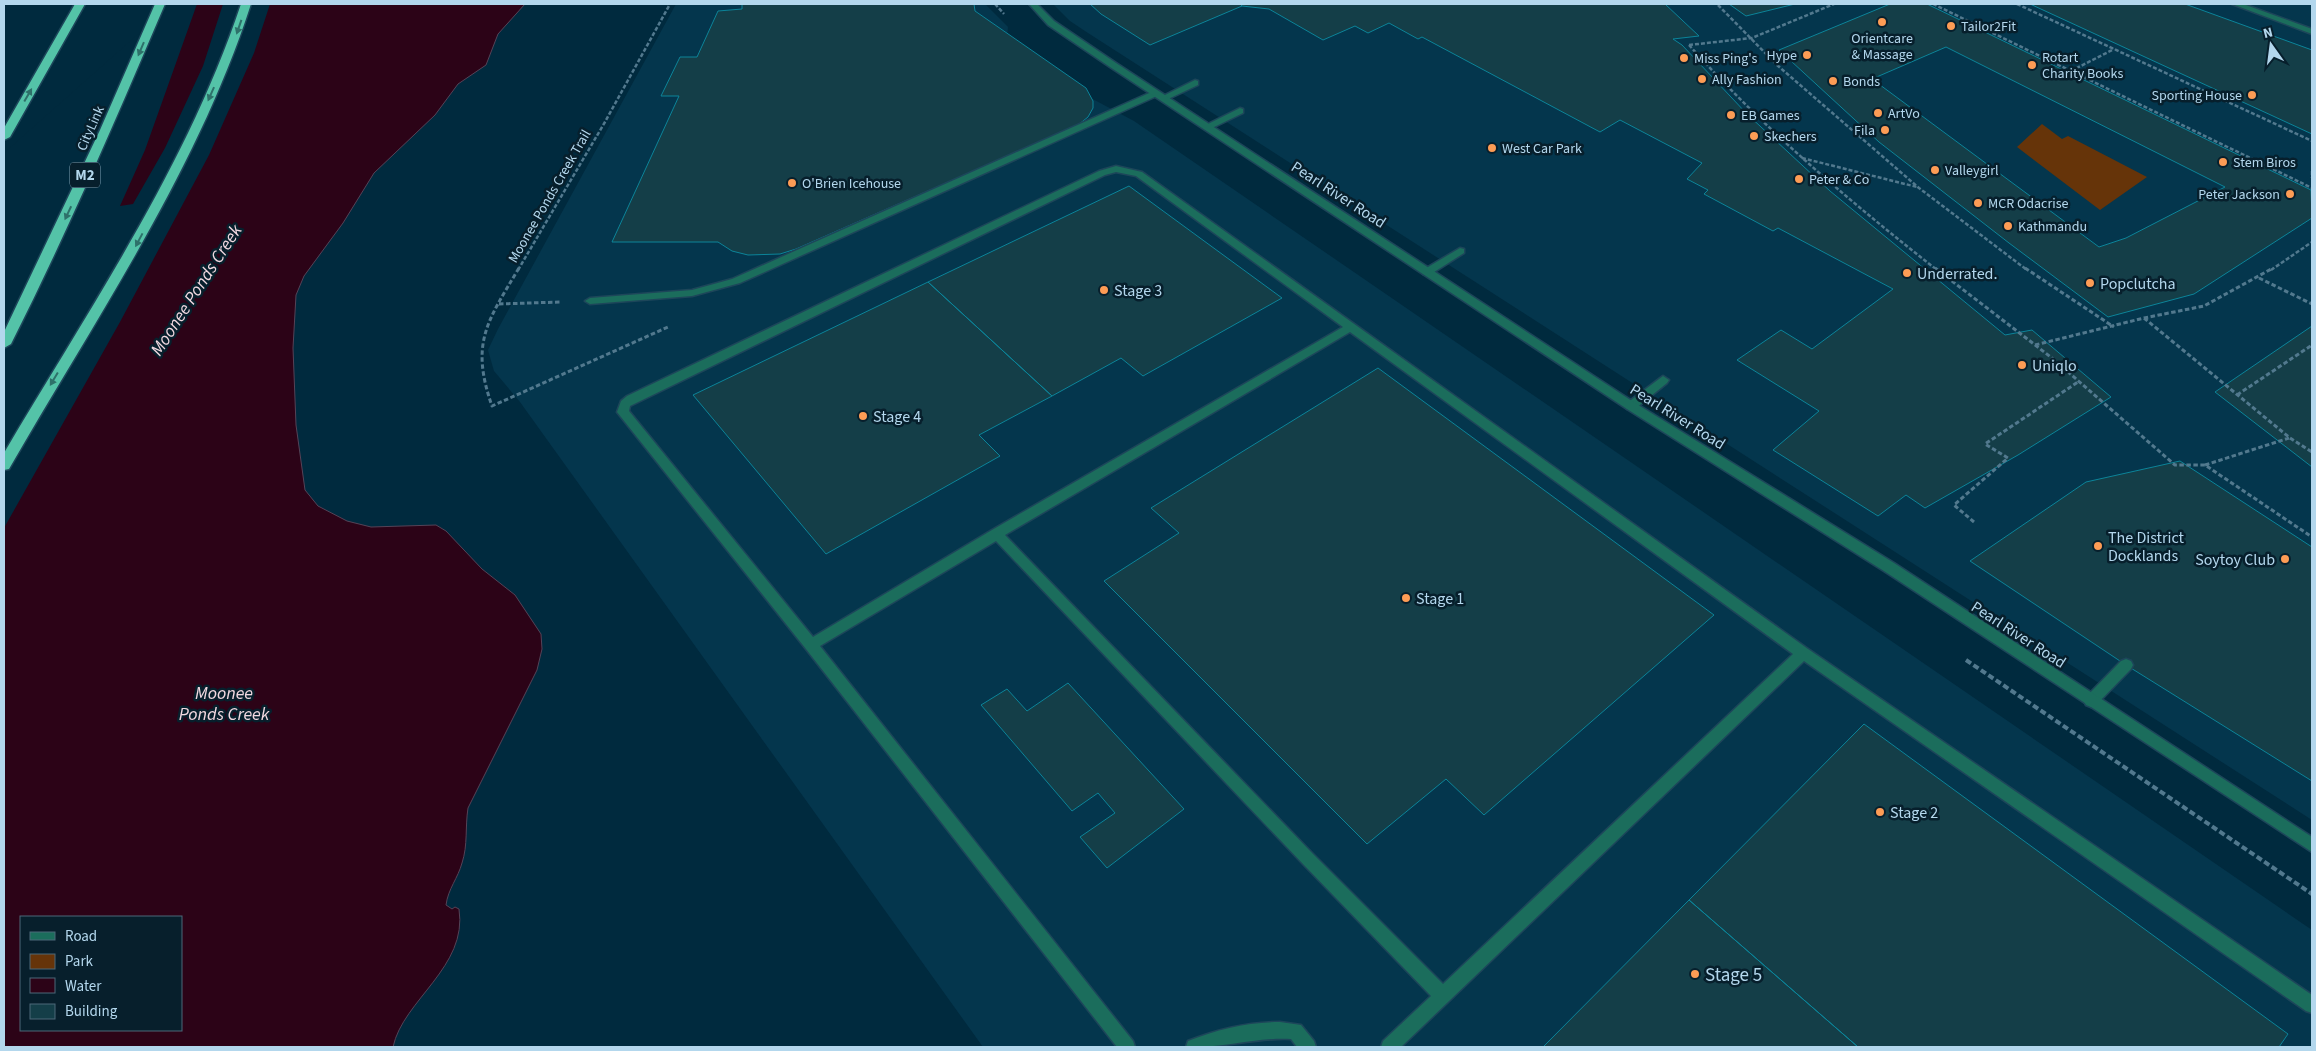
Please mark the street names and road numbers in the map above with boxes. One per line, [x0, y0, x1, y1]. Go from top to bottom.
street label: CityLink [72, 103, 110, 154]
street label: Moonee Ponds Creek Trail [504, 126, 596, 267]
street label: Pearl River Road [1287, 156, 1390, 234]
road number: M2 [70, 162, 100, 188]
street label: Pearl River Road [1626, 379, 1729, 455]
street label: Pearl River Road [1967, 596, 2070, 674]

